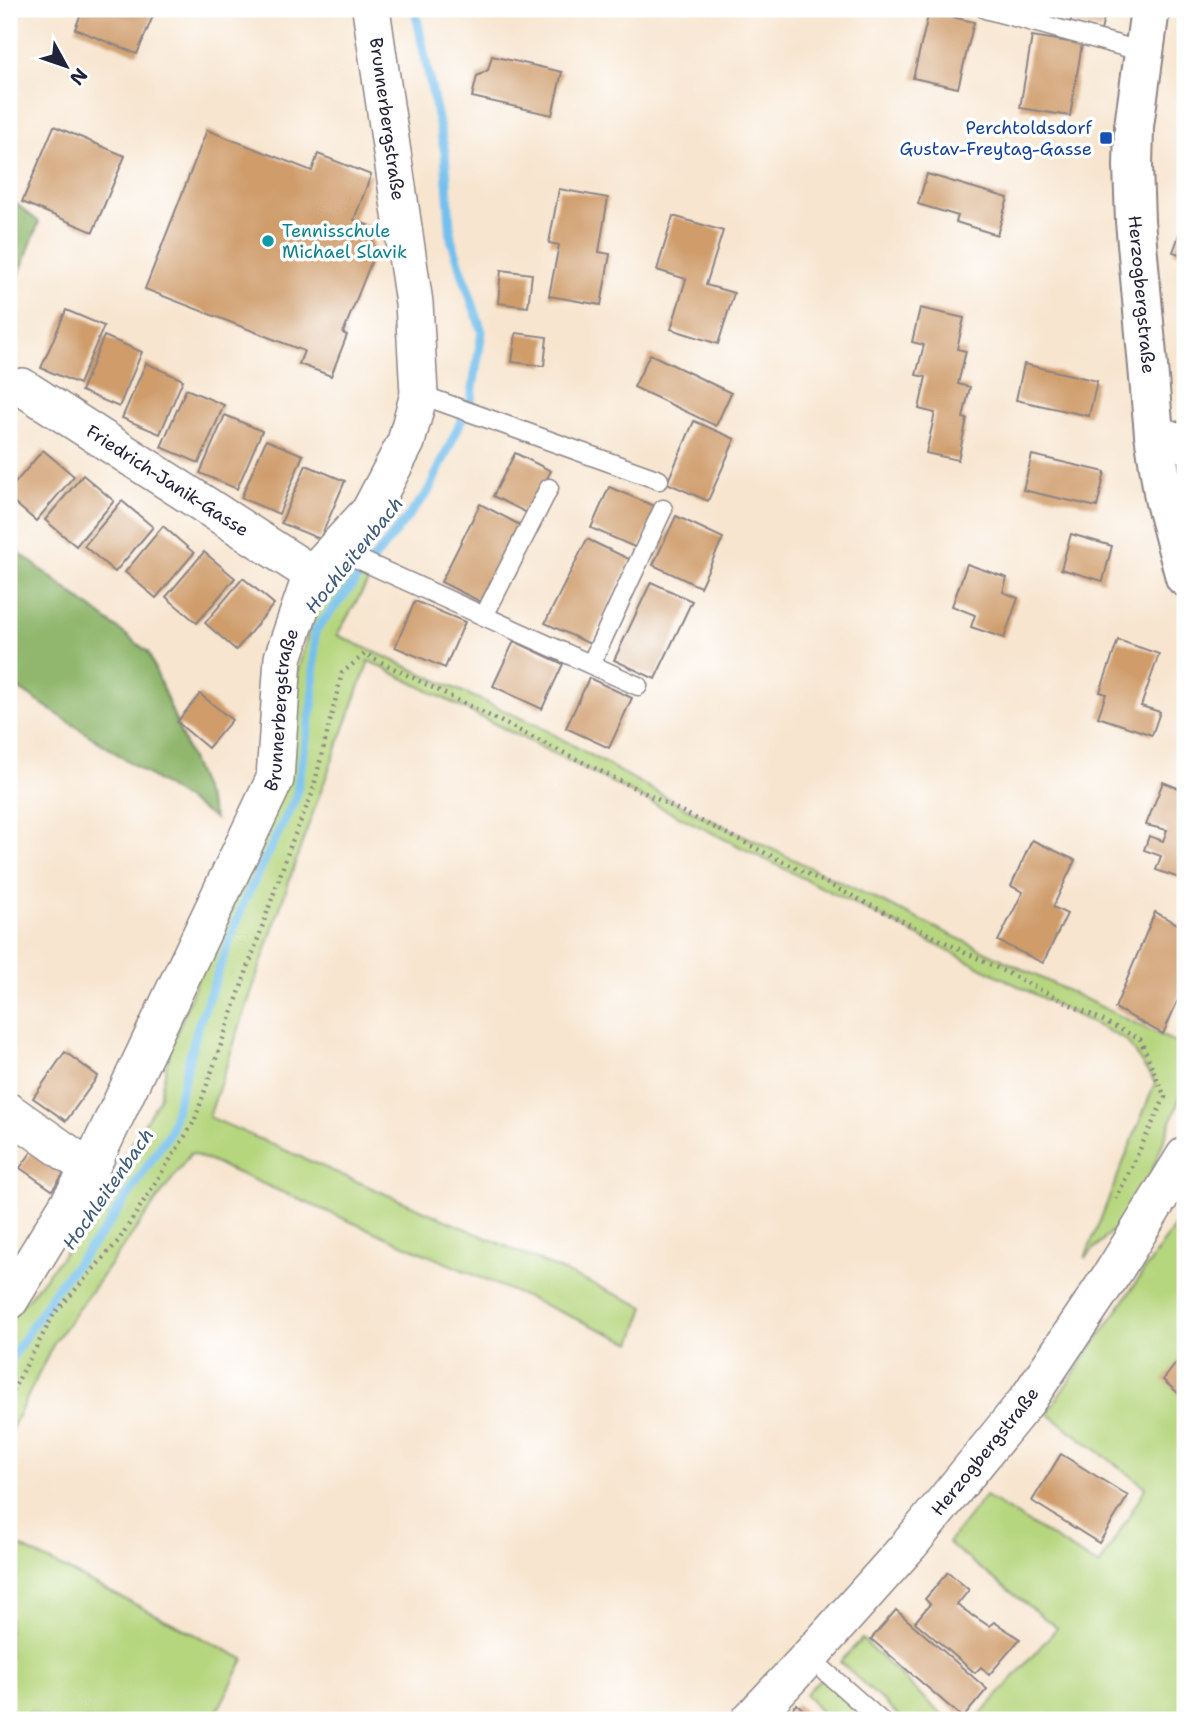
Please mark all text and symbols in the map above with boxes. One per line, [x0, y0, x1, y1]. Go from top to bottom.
north arrow [32, 32, 102, 102]
street label: Brunnerbergstraße [364, 36, 410, 202]
text: N [64, 63, 93, 90]
place label: Perchtoldsdorf Gustav-Freytag-Gasse [899, 116, 1092, 161]
marker: Perchtoldsdorf Gustav-Freytag-Gasse [1098, 130, 1114, 146]
street label: Herzogbergstraße [1123, 214, 1161, 375]
place label: Tennisschule Michael Slavik [282, 219, 407, 264]
marker: Tennisschule Michael Slavik [260, 233, 276, 249]
street label: Friedrich-Janik-Gasse [82, 419, 253, 542]
water label: Hochleitenbach [299, 492, 409, 618]
street label: Brunnerbergstraße [259, 625, 304, 796]
water label: Hochleitenbach [57, 1123, 159, 1255]
street label: Herzogbergstraße [926, 1383, 1044, 1521]

